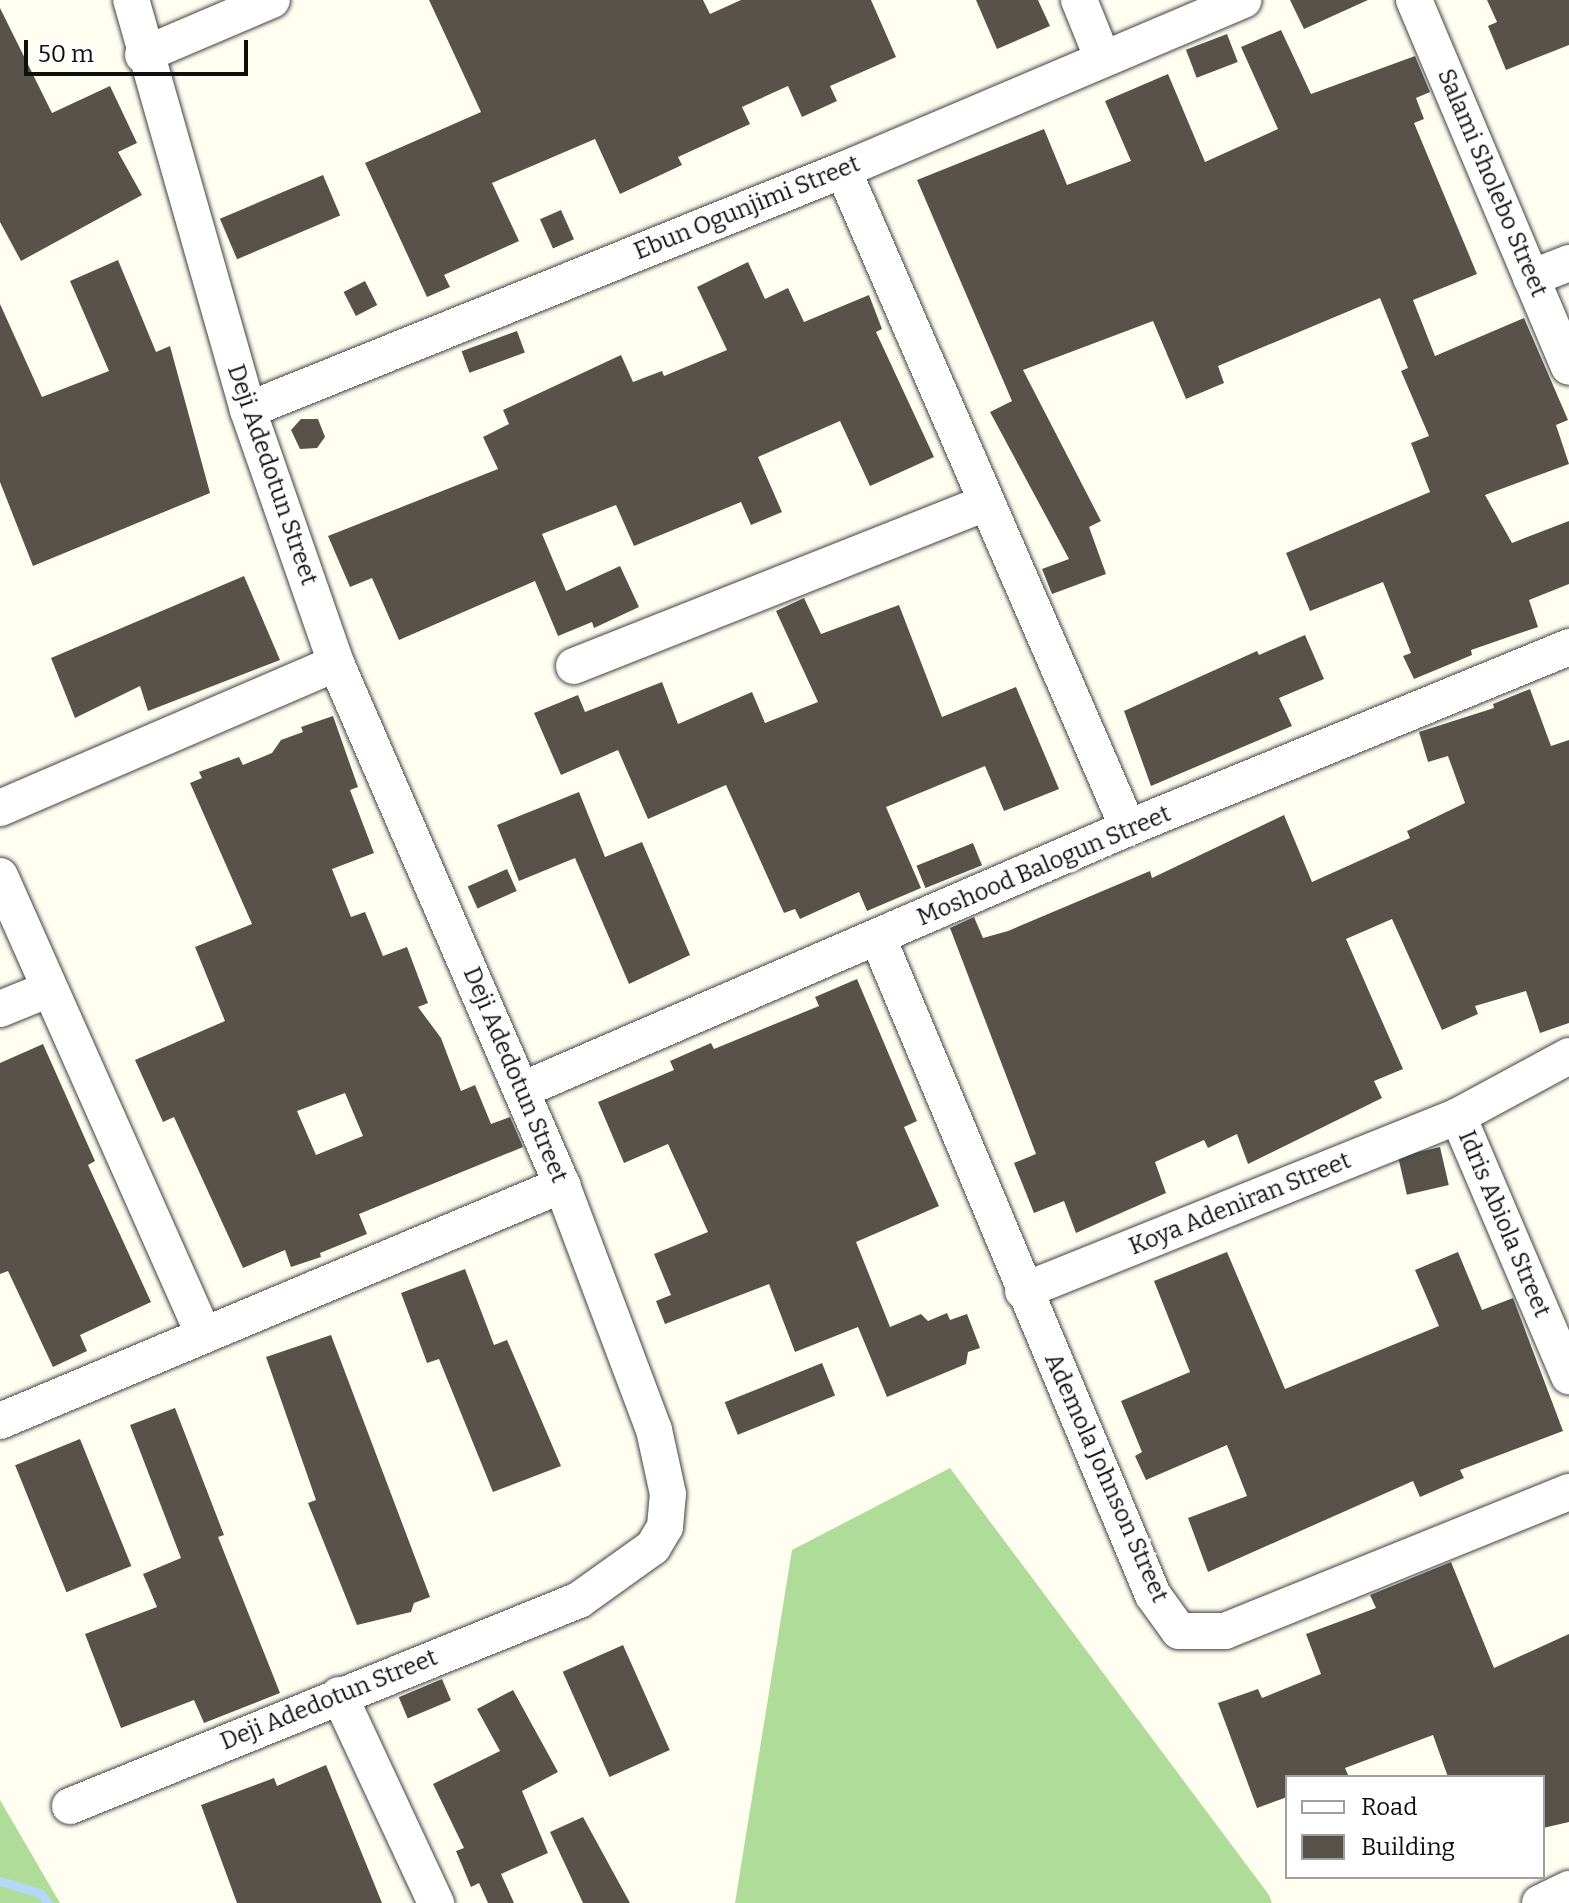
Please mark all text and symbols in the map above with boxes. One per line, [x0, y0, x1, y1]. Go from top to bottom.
scale bar [28, 24, 252, 74]
text: 50 m [38, 40, 94, 68]
street label: Salami Sholebo Street [1431, 65, 1553, 301]
street label: Ebun Ogunjimi Street [630, 150, 864, 266]
street label: Deji Adedotun Street [221, 361, 323, 589]
street label: Moshood Balogun Street [913, 799, 1175, 933]
street label: Deji Adedotun Street [457, 963, 573, 1187]
street label: Idris Abiola Street [1452, 1126, 1556, 1322]
street label: Koya Adeniran Street [1125, 1146, 1355, 1262]
street label: Ademola Johnson Street [1038, 1349, 1174, 1607]
street label: Deji Adedotun Street [216, 1643, 442, 1757]
legend [1285, 1775, 1545, 1879]
text: Road [1361, 1793, 1417, 1821]
text: Building [1361, 1833, 1455, 1861]

